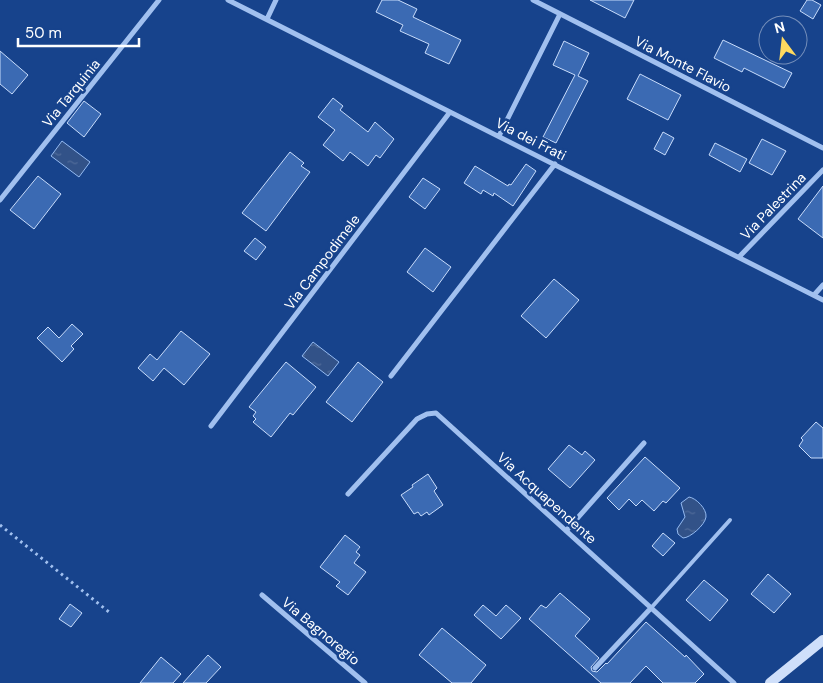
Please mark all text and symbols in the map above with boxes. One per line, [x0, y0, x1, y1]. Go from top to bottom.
scale bar [18, 15, 139, 47]
north arrow [758, 15, 808, 65]
text: N [772, 17, 787, 37]
text: 50 m [25, 23, 62, 43]
street label: Via Monte Flavio [632, 32, 734, 96]
street label: Via Tarquinia [38, 55, 104, 131]
street label: Via dei Frati [493, 114, 569, 164]
street label: Via Palestrina [736, 168, 810, 244]
street label: Via Campodimele [280, 211, 364, 313]
street label: Via Acquapendente [493, 448, 601, 548]
street label: Via Bagnoregio [278, 593, 364, 669]

